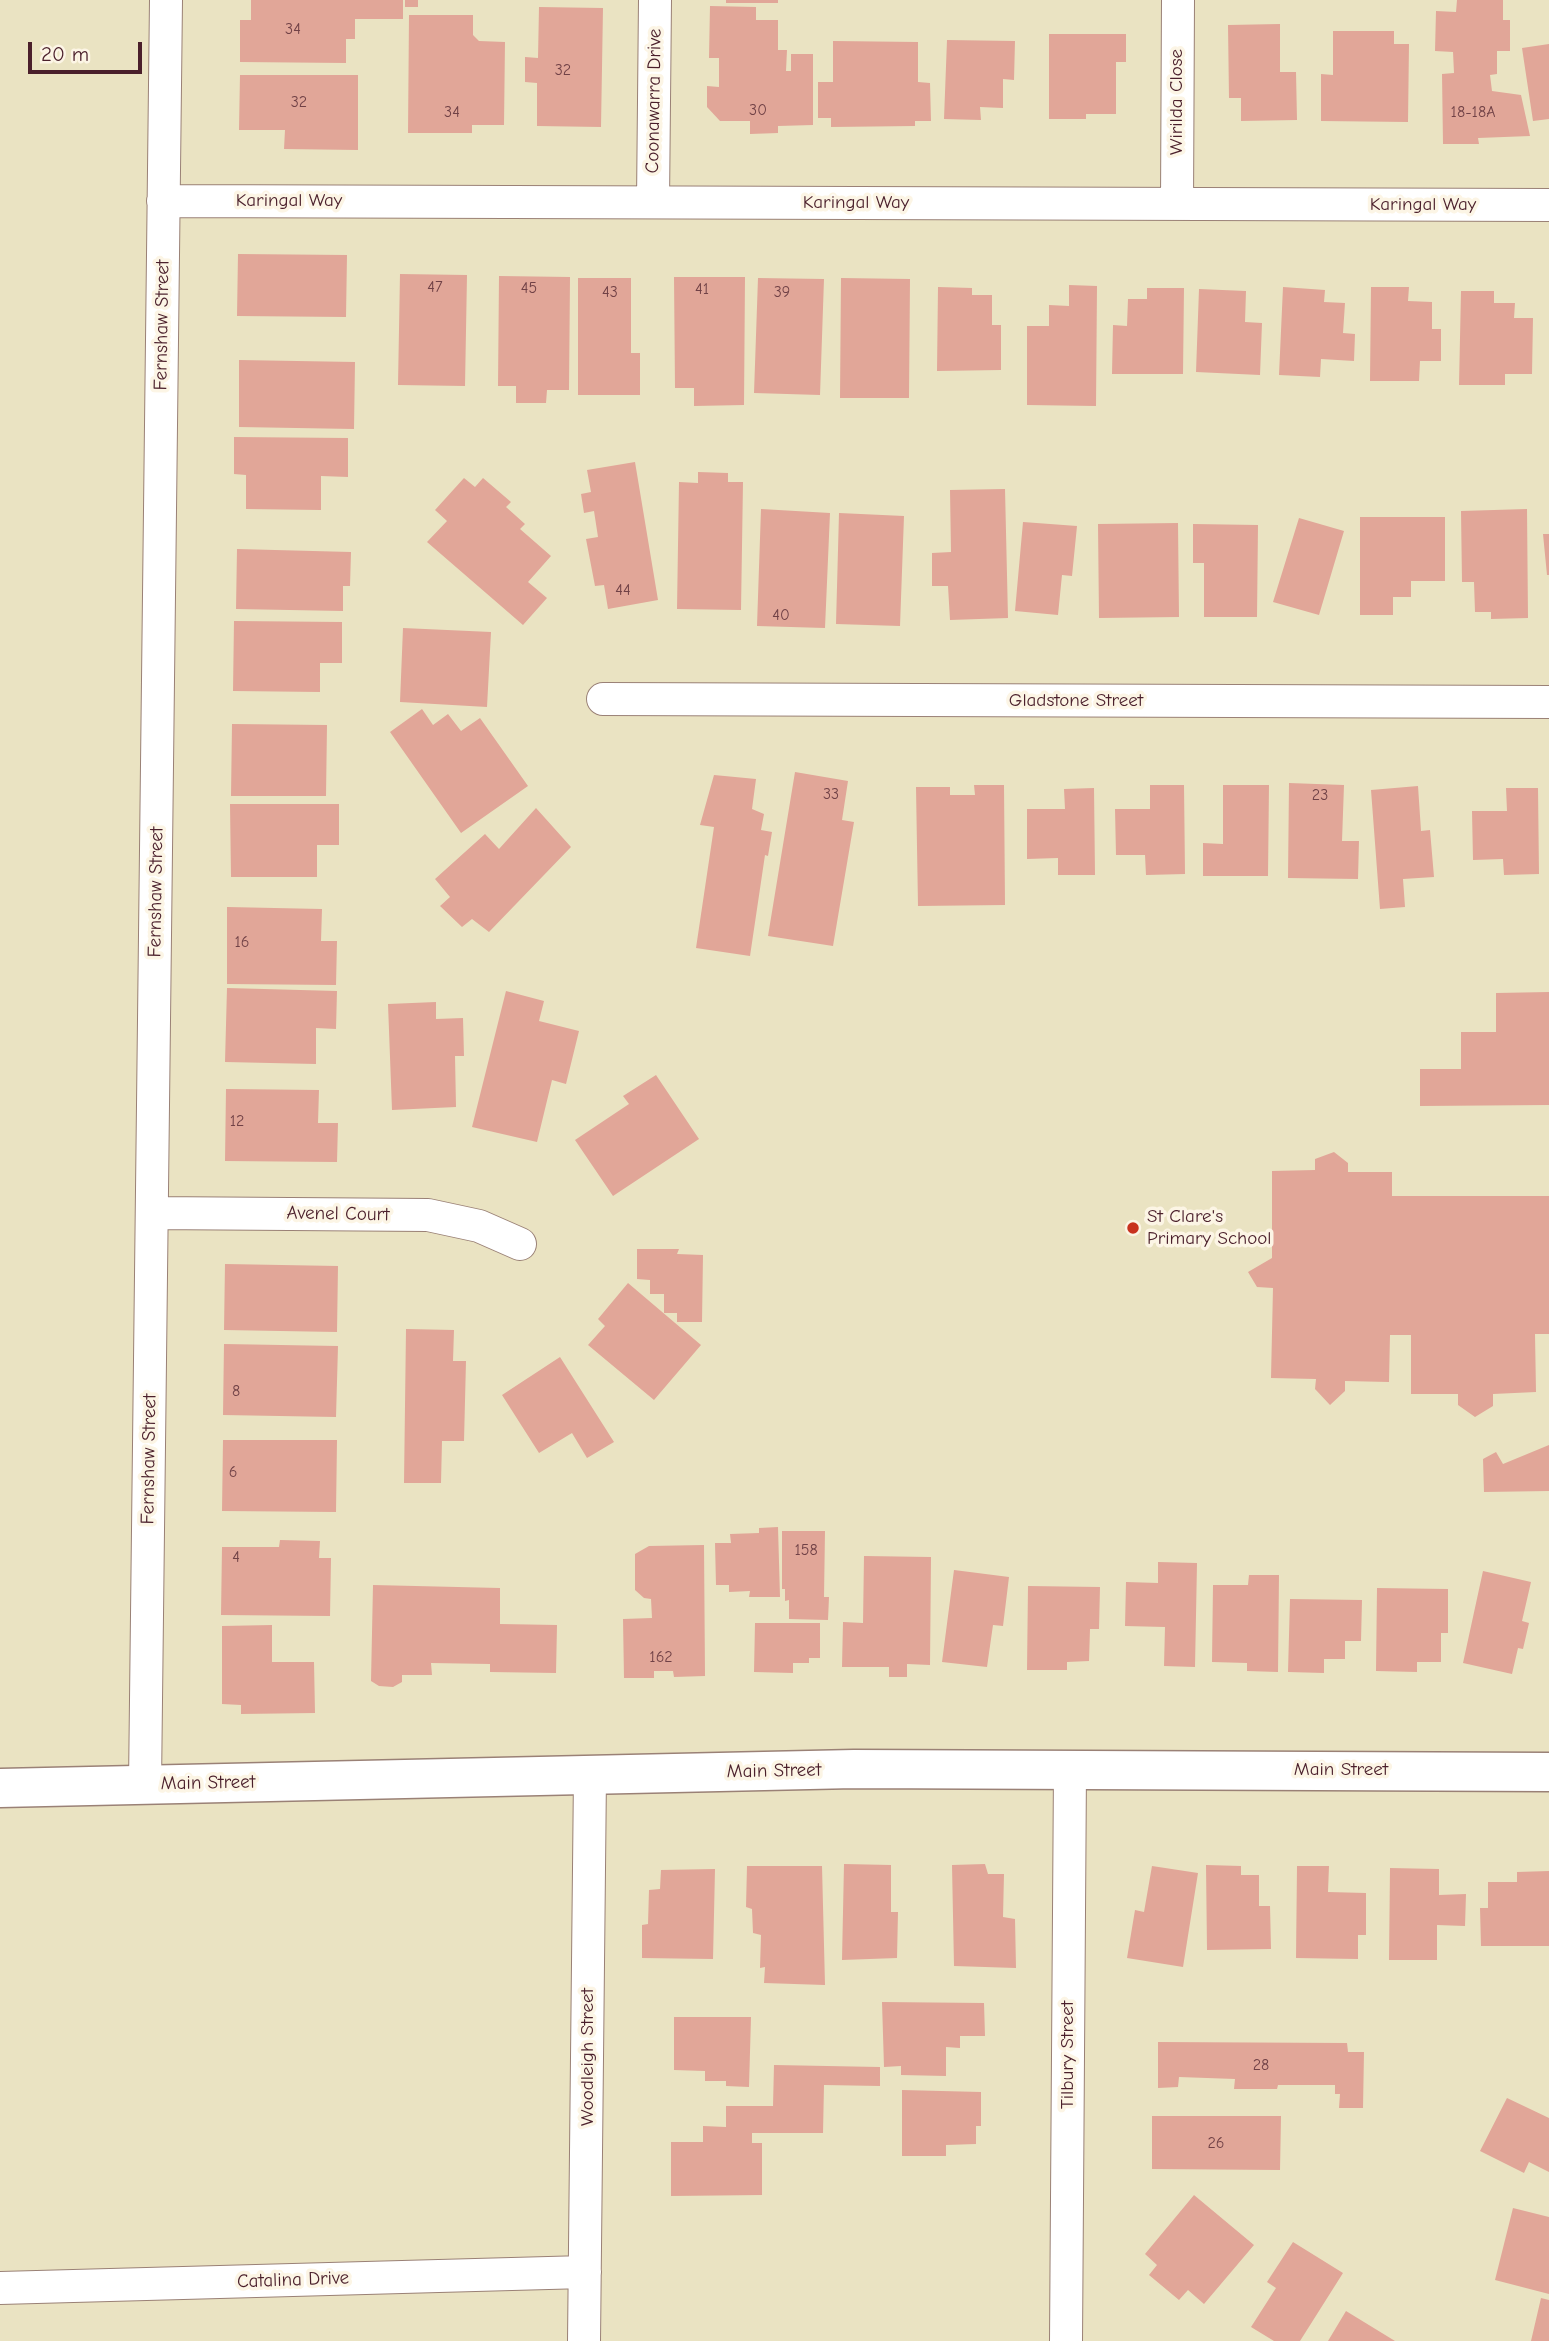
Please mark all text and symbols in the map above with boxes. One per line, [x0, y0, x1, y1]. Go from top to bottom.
house number: 34 [285, 19, 301, 39]
scale bar [32, 28, 145, 72]
street label: Coonawarra Drive [641, 28, 667, 174]
text: 20 m [41, 42, 89, 66]
street label: Wirilda Close [1166, 49, 1188, 155]
house number: 32 [555, 60, 571, 80]
house number: 32 [291, 92, 307, 112]
house number: 30 [749, 100, 767, 120]
house number: 34 [444, 102, 460, 122]
house number: 18-18A [1451, 102, 1495, 122]
street label: Karingal Way [236, 190, 342, 212]
street label: Karingal Way [803, 192, 909, 214]
street label: Karingal Way [1370, 194, 1476, 216]
street label: Fernshaw Street [149, 259, 175, 391]
house number: 47 [427, 277, 443, 297]
house number: 45 [521, 278, 537, 298]
house number: 41 [695, 279, 709, 299]
house number: 43 [602, 282, 618, 302]
house number: 39 [774, 282, 790, 302]
house number: 44 [615, 580, 631, 600]
house number: 40 [772, 605, 790, 625]
street label: Gladstone Street [1009, 690, 1143, 712]
house number: 33 [823, 784, 839, 804]
house number: 23 [1312, 785, 1328, 805]
street label: Fernshaw Street [143, 826, 169, 958]
house number: 16 [234, 932, 250, 952]
house number: 12 [230, 1111, 244, 1131]
street label: Avenel Court [286, 1202, 390, 1226]
place label: St Clare's Primary School [1147, 1206, 1271, 1250]
marker: St Clare's Primary School [1125, 1220, 1141, 1236]
house number: 8 [232, 1381, 240, 1401]
street label: Fernshaw Street [136, 1393, 162, 1525]
house number: 6 [229, 1462, 237, 1482]
house number: 158 [794, 1540, 818, 1560]
house number: 4 [232, 1547, 240, 1567]
house number: 162 [649, 1647, 673, 1667]
street label: Main Street [727, 1759, 821, 1783]
street label: Main Street [1294, 1759, 1388, 1781]
street label: Main Street [161, 1771, 255, 1795]
street label: Woodleigh Street [577, 1988, 599, 2126]
street label: Tilbury Street [1057, 2001, 1079, 2109]
house number: 28 [1253, 2055, 1269, 2075]
house number: 26 [1207, 2133, 1225, 2153]
street label: Catalina Drive [237, 2267, 349, 2293]

